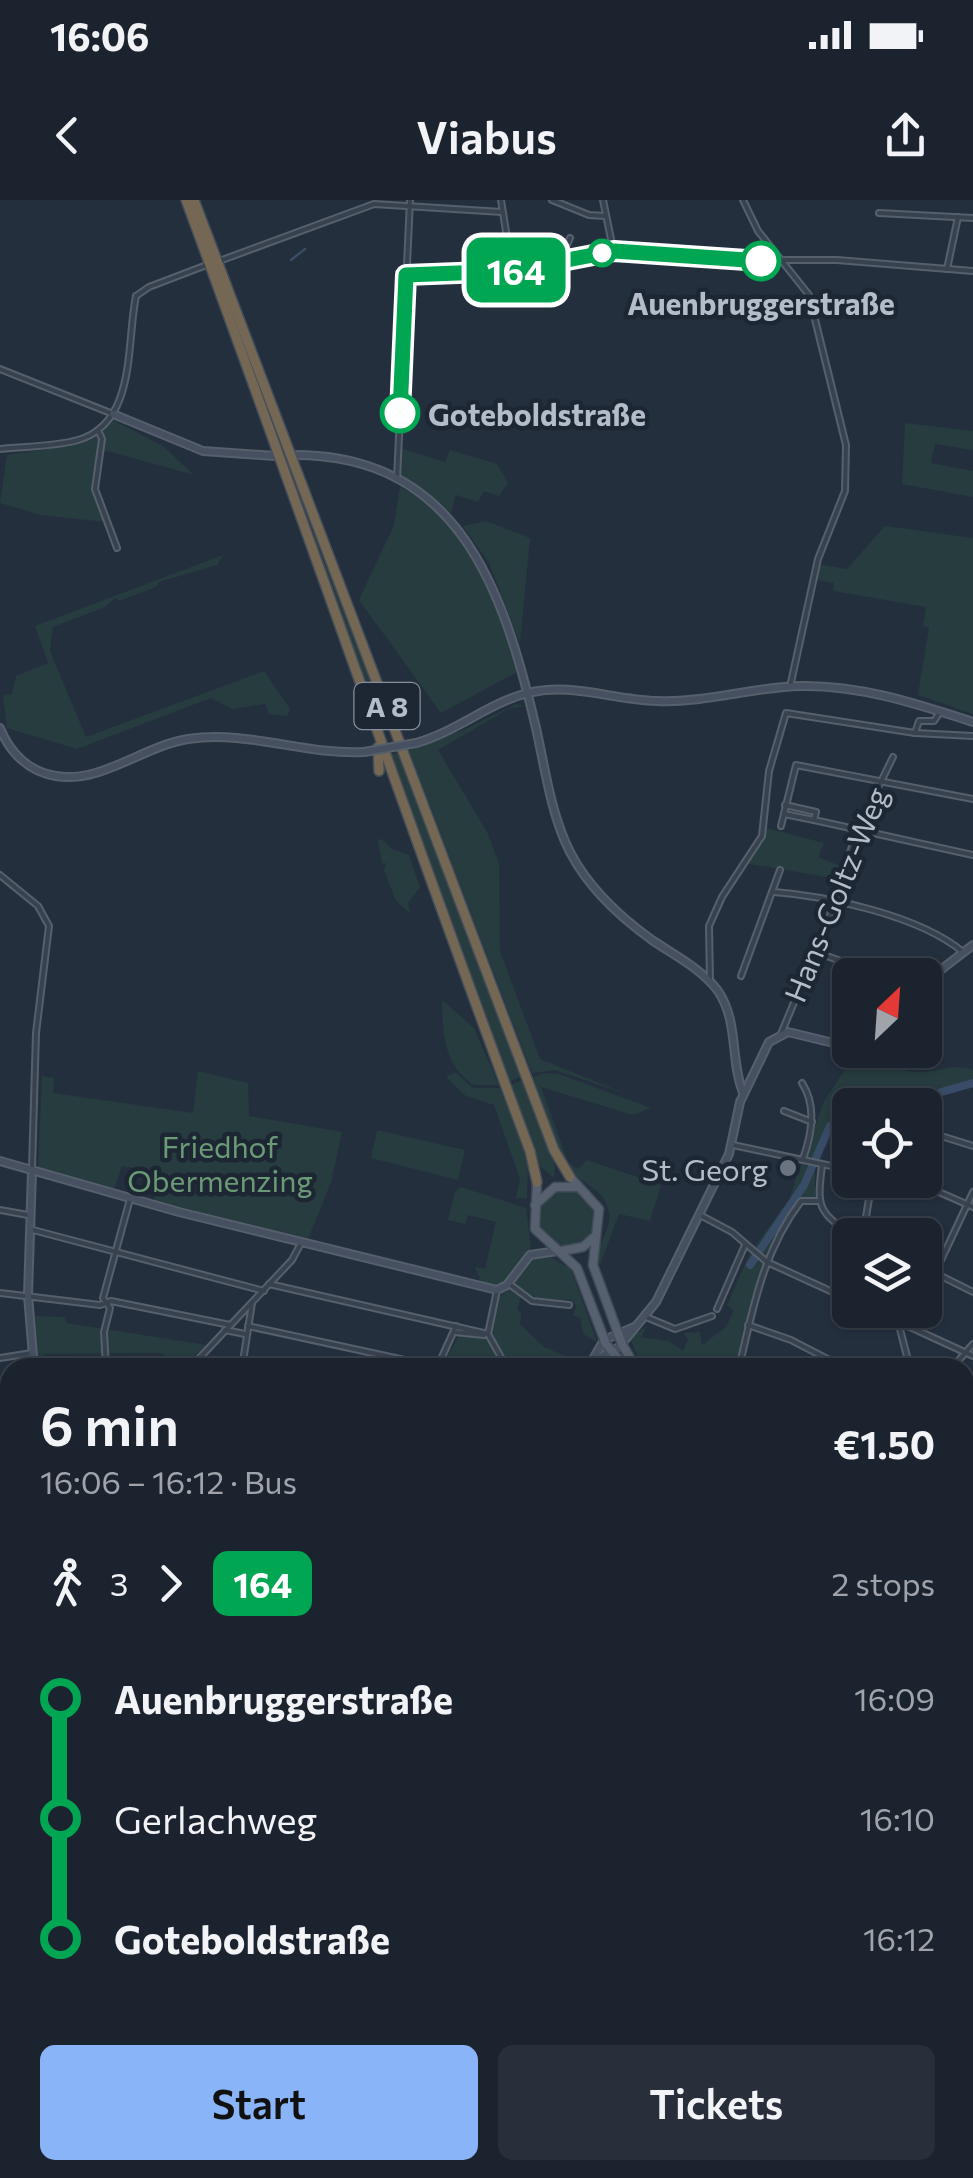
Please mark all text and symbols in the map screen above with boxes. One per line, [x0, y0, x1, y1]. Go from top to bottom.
text: 16:06 [50, 12, 149, 59]
icon: back [40, 108, 95, 163]
text: Viabus [416, 108, 557, 163]
icon: share [878, 108, 933, 163]
line badge: 164 [458, 238, 574, 302]
unlabelled marker [589, 240, 615, 266]
marker: Auenbruggerstraße [742, 242, 780, 280]
text: 164 [487, 249, 545, 292]
place label: Auenbruggerstraße [627, 284, 895, 321]
marker: Goteboldstraße [381, 394, 419, 432]
place label: Goteboldstraße [428, 395, 646, 432]
road number: A 8 [354, 683, 420, 729]
street label: Hans-Goltz-Weg [775, 781, 895, 1007]
north arrow [832, 958, 942, 1068]
map controls [832, 958, 942, 1328]
button: locate [832, 1088, 942, 1198]
park label: Friedhof Obermenzing [127, 1127, 313, 1198]
place label: St. Georg [642, 1150, 768, 1187]
marker: St. Georg [777, 1157, 799, 1179]
button: layers [832, 1218, 942, 1328]
text: 6 min [40, 1390, 179, 1457]
text: €1.50 [834, 1420, 935, 1467]
text: 16:06 – 16:12 · Bus [40, 1461, 297, 1501]
icon: walk [40, 1556, 95, 1611]
icon: forward [143, 1556, 198, 1611]
text: 164 [233, 1562, 292, 1605]
text: 3 [110, 1563, 128, 1603]
text: 2 stops [831, 1563, 935, 1603]
text: Auenbruggerstraße [114, 1675, 453, 1722]
text: 16:09 [854, 1678, 935, 1718]
text: Gerlachweg [114, 1795, 317, 1842]
text: 16:10 [860, 1798, 935, 1838]
text: Goteboldstraße [114, 1915, 390, 1962]
text: 16:12 [863, 1918, 935, 1958]
button: Start [40, 2045, 478, 2160]
button: Tickets [498, 2045, 935, 2160]

